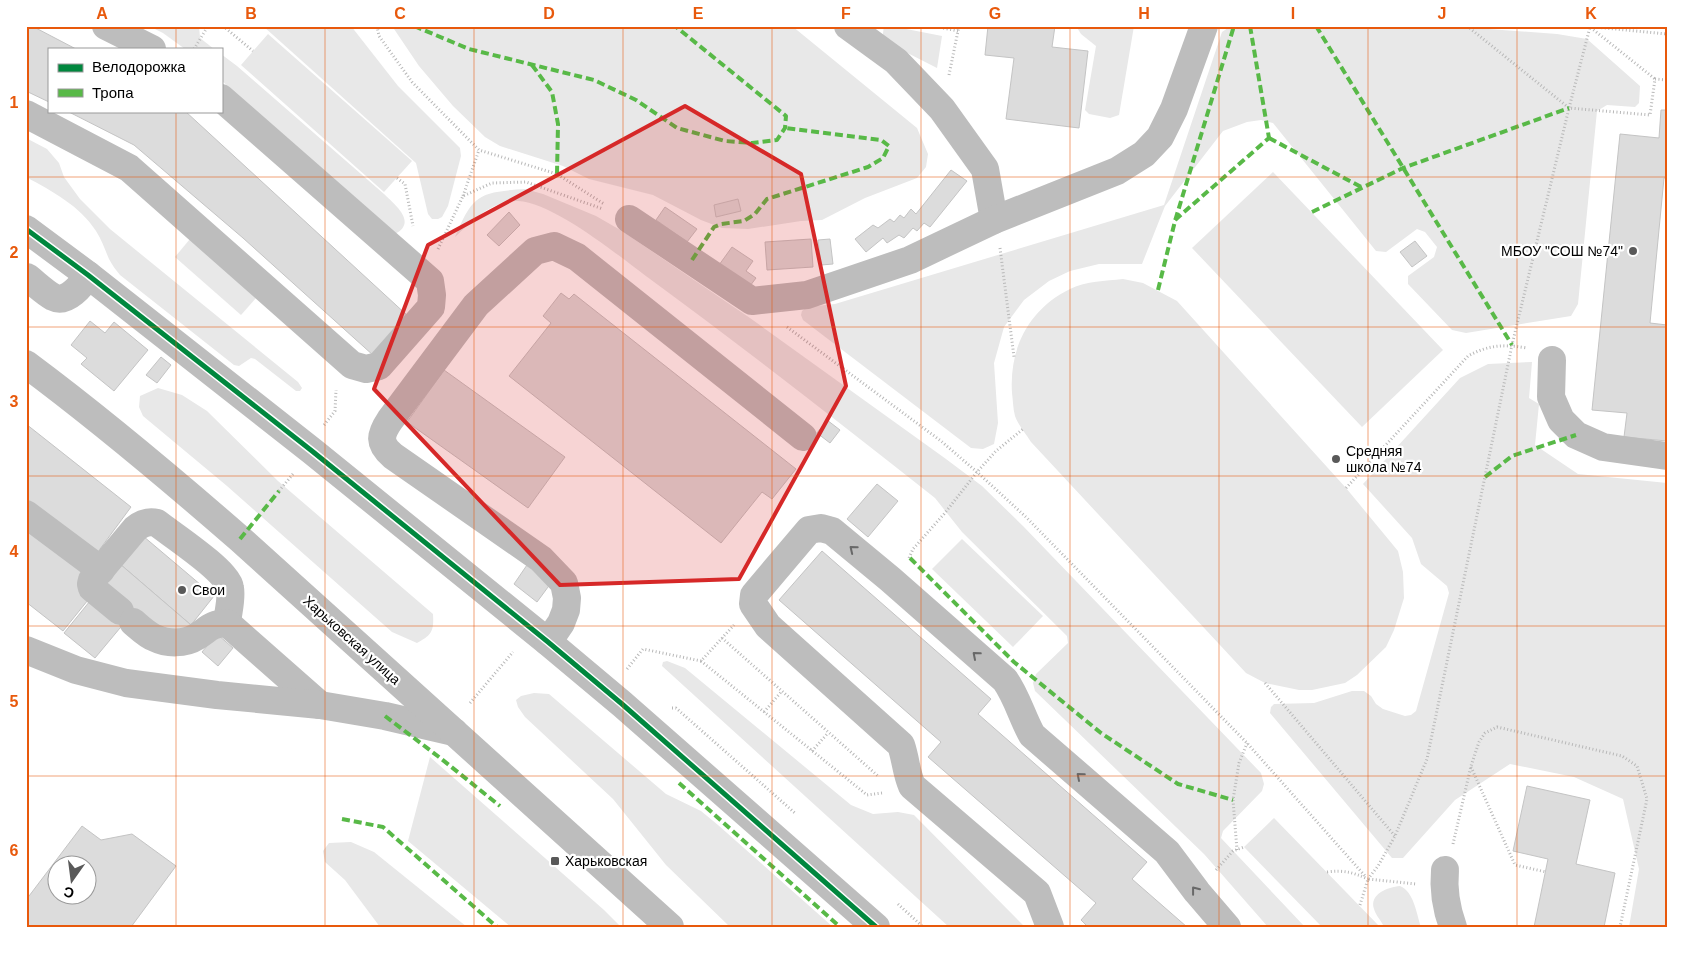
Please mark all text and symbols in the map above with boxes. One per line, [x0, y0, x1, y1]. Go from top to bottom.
text: A [96, 5, 108, 22]
text: B [245, 5, 257, 22]
text: C [394, 5, 406, 22]
text: D [543, 5, 555, 22]
text: E [693, 5, 704, 22]
text: F [841, 5, 851, 22]
text: G [989, 5, 1001, 22]
text: H [1138, 5, 1150, 22]
text: I [1291, 5, 1295, 22]
text: J [1438, 5, 1446, 22]
text: K [1585, 5, 1597, 22]
legend [48, 48, 222, 112]
text: Велодорожка [92, 58, 186, 75]
text: Тропа [92, 84, 134, 101]
text: 1 [10, 94, 19, 111]
place label: МБОУ "СОШ №74" [1501, 243, 1623, 259]
text: 2 [10, 244, 19, 261]
marker: МБОУ "СОШ №74" [1627, 245, 1639, 257]
text: 3 [10, 393, 19, 410]
place label: Средняя школа №74 [1346, 443, 1422, 475]
marker: Средняя школа №74 [1330, 453, 1342, 465]
text: 4 [10, 543, 19, 560]
one-way arrow [850, 545, 859, 554]
place label: Свои [192, 582, 225, 598]
marker: Свои [176, 584, 188, 596]
street label: Харьковская улица [300, 592, 404, 688]
one-way arrow [973, 652, 982, 661]
text: 5 [10, 693, 19, 710]
one-way arrow [1076, 773, 1085, 782]
text: 6 [10, 842, 19, 859]
place label: Харьковская [565, 853, 647, 869]
marker: Харьковская [549, 855, 561, 867]
north arrow [48, 856, 98, 906]
text: С [62, 884, 76, 902]
one-way arrow [1192, 886, 1201, 896]

